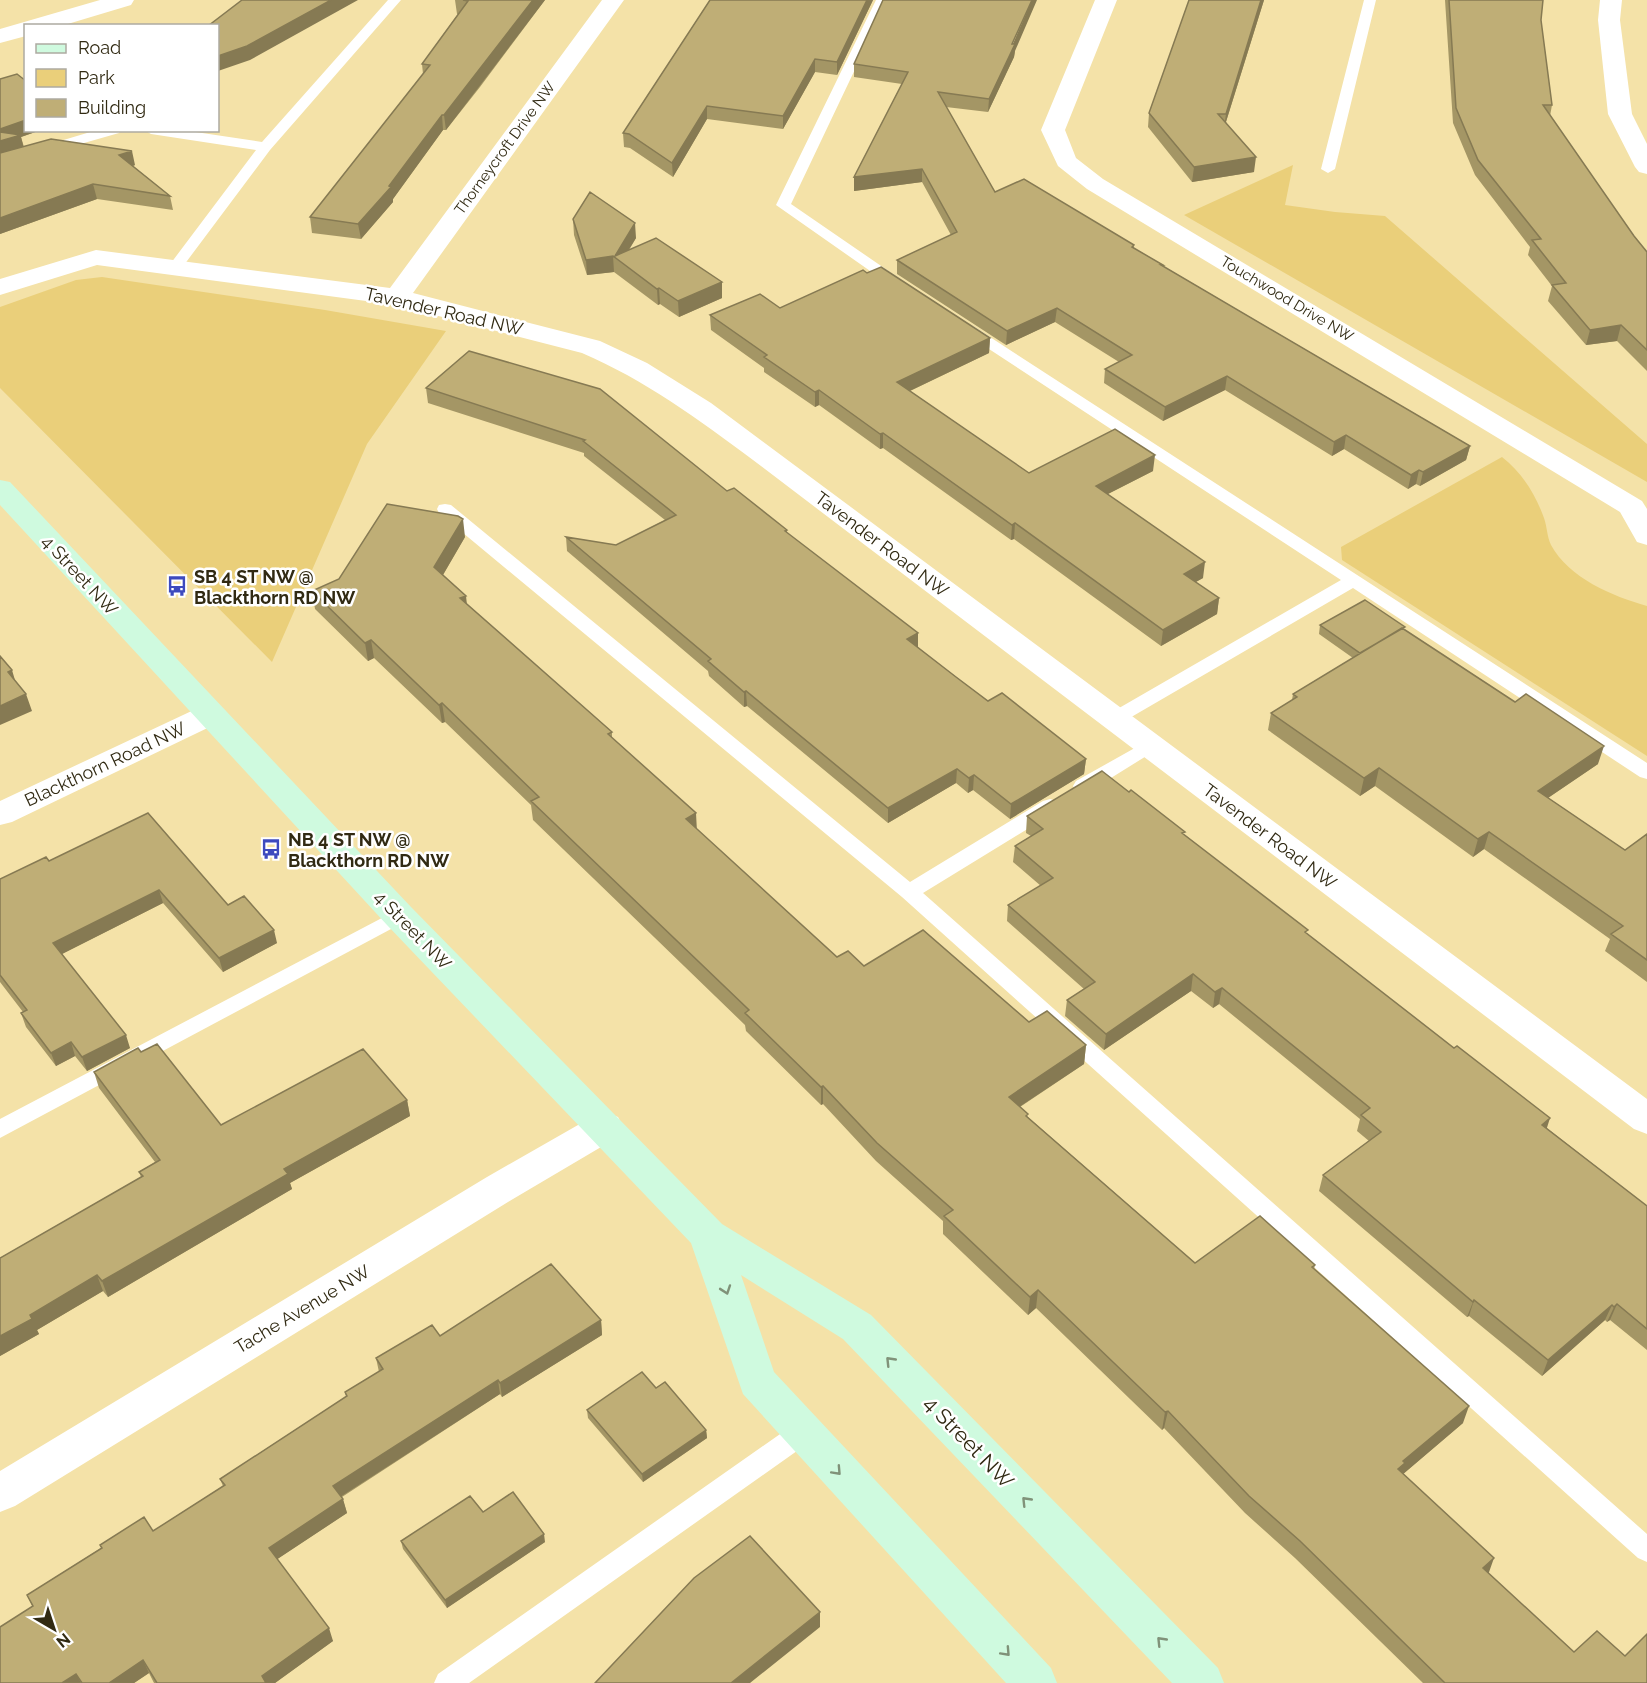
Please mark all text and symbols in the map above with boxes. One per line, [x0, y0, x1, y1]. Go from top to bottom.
legend [24, 24, 219, 132]
text: Road [78, 37, 121, 58]
text: Park [78, 67, 115, 88]
street label: Thorneycroft Drive NW [451, 78, 559, 218]
text: Building [78, 97, 146, 118]
street label: Touchwood Drive NW [1217, 252, 1357, 346]
street label: Tavender Road NW [363, 283, 525, 339]
street label: Tavender Road NW [811, 487, 953, 601]
street label: 4 Street NW [38, 531, 122, 619]
place label: SB 4 ST NW @ Blackthorn RD NW [194, 566, 355, 608]
bus stop icon: SB 4 ST NW @ Blackthorn RD NW [165, 574, 189, 598]
street label: Blackthorn Road NW [21, 717, 189, 811]
street label: Tavender Road NW [1199, 779, 1341, 893]
place label: NB 4 ST NW @ Blackthorn RD NW [288, 829, 449, 871]
bus stop icon: NB 4 ST NW @ Blackthorn RD NW [259, 837, 283, 861]
street label: 4 Street NW [370, 886, 456, 974]
street label: Tache Avenue NW [230, 1260, 374, 1358]
one-way arrow [719, 1284, 731, 1295]
one-way arrow [886, 1357, 897, 1367]
street label: 4 Street NW [919, 1391, 1019, 1493]
one-way arrow [830, 1464, 841, 1474]
one-way arrow [1022, 1497, 1033, 1508]
north arrow [24, 1599, 84, 1659]
text: N [52, 1629, 74, 1651]
one-way arrow [1158, 1637, 1169, 1648]
one-way arrow [998, 1644, 1009, 1655]

